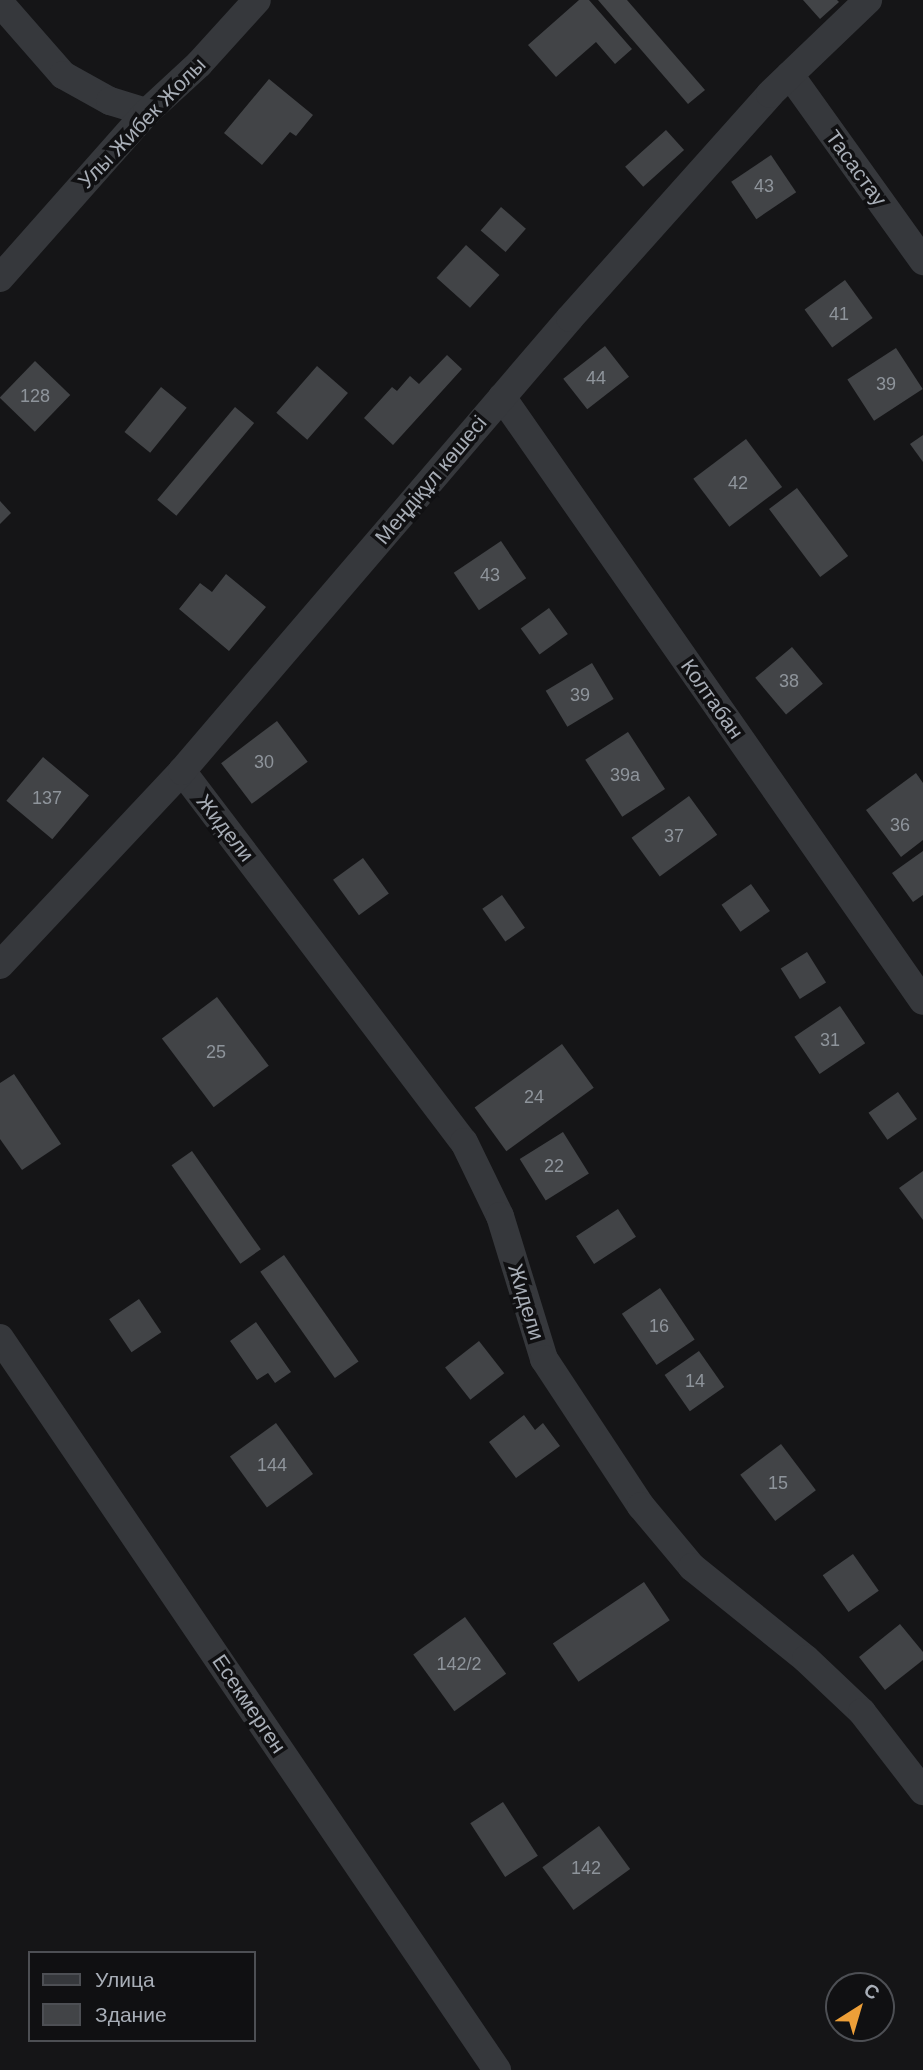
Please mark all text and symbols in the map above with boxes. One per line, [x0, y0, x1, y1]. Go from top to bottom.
street label: Улы Жибек Жолы [73, 52, 211, 194]
street label: Тасастау [820, 125, 892, 211]
house number: 43 [754, 175, 774, 197]
house number: 41 [829, 303, 849, 325]
house number: 44 [586, 367, 606, 389]
house number: 39 [876, 373, 896, 395]
house number: 128 [20, 385, 50, 407]
street label: Меңдіқұл көшесі [370, 411, 492, 549]
house number: 42 [728, 472, 748, 494]
house number: 43 [480, 564, 500, 586]
street label: Колтабан [675, 654, 749, 744]
house number: 38 [779, 670, 799, 692]
house number: 39 [570, 684, 590, 706]
house number: 30 [254, 751, 274, 773]
house number: 39а [610, 764, 640, 786]
house number: 137 [32, 787, 62, 809]
street label: Жидели [191, 789, 259, 867]
house number: 36 [890, 814, 910, 836]
house number: 37 [664, 825, 684, 847]
house number: 31 [820, 1029, 840, 1051]
house number: 25 [206, 1041, 226, 1063]
house number: 24 [524, 1086, 544, 1108]
house number: 22 [544, 1155, 564, 1177]
street label: Жидели [502, 1261, 550, 1343]
house number: 16 [649, 1315, 669, 1337]
house number: 14 [685, 1370, 705, 1392]
house number: 144 [257, 1454, 287, 1476]
house number: 15 [768, 1472, 788, 1494]
street label: Eсекмерген [207, 1650, 291, 1758]
house number: 142/2 [436, 1653, 482, 1675]
house number: 142 [571, 1857, 601, 1879]
legend [28, 1951, 256, 2042]
text: Улица [95, 1968, 155, 1991]
north arrow [825, 1972, 895, 2042]
text: С [860, 1979, 884, 2004]
text: Здание [95, 2003, 167, 2026]

